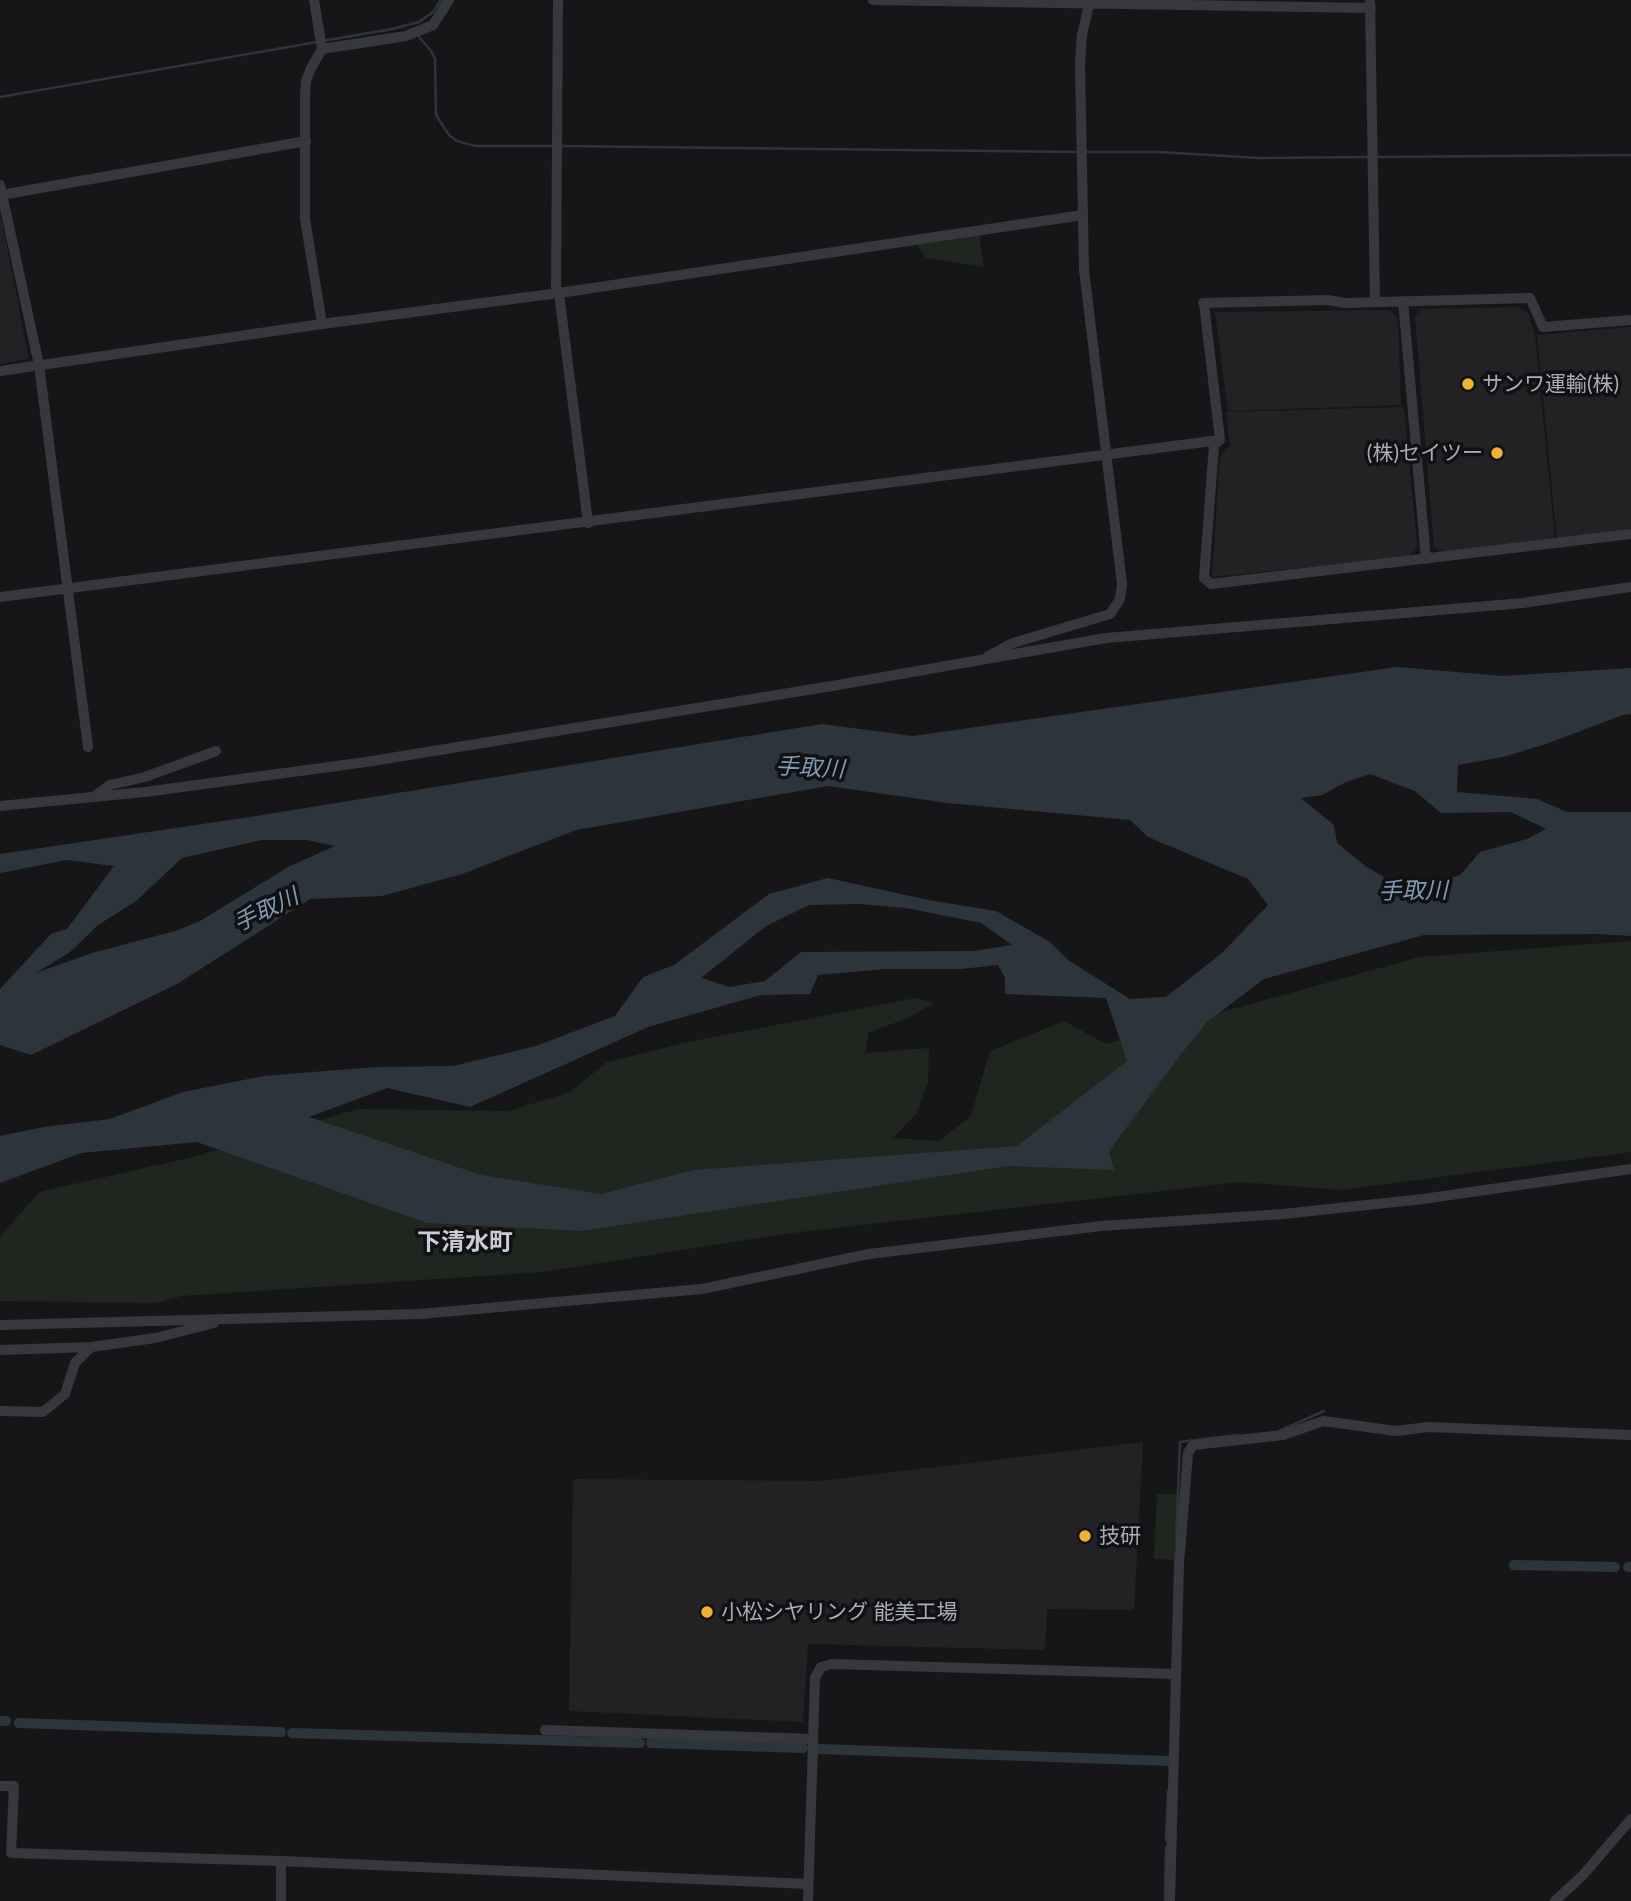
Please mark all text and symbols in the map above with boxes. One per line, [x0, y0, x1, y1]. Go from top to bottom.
place label: サンワ運輸(株) [1482, 371, 1619, 397]
marker: サンワ運輸(株) [1460, 376, 1476, 392]
place label: (株)セイツー [1367, 440, 1483, 466]
marker: (株)セイツー [1489, 445, 1505, 461]
water label: 手取川 [775, 752, 845, 784]
water label: 手取川 [1378, 877, 1448, 905]
water label: 手取川 [229, 882, 303, 938]
district label: 下清水町 [417, 1228, 513, 1256]
place label: 技研 [1099, 1523, 1141, 1549]
marker: 技研 [1077, 1528, 1093, 1544]
place label: 小松シヤリング 能美工場 [721, 1599, 957, 1625]
marker: 小松シヤリング 能美工場 [699, 1604, 715, 1620]

